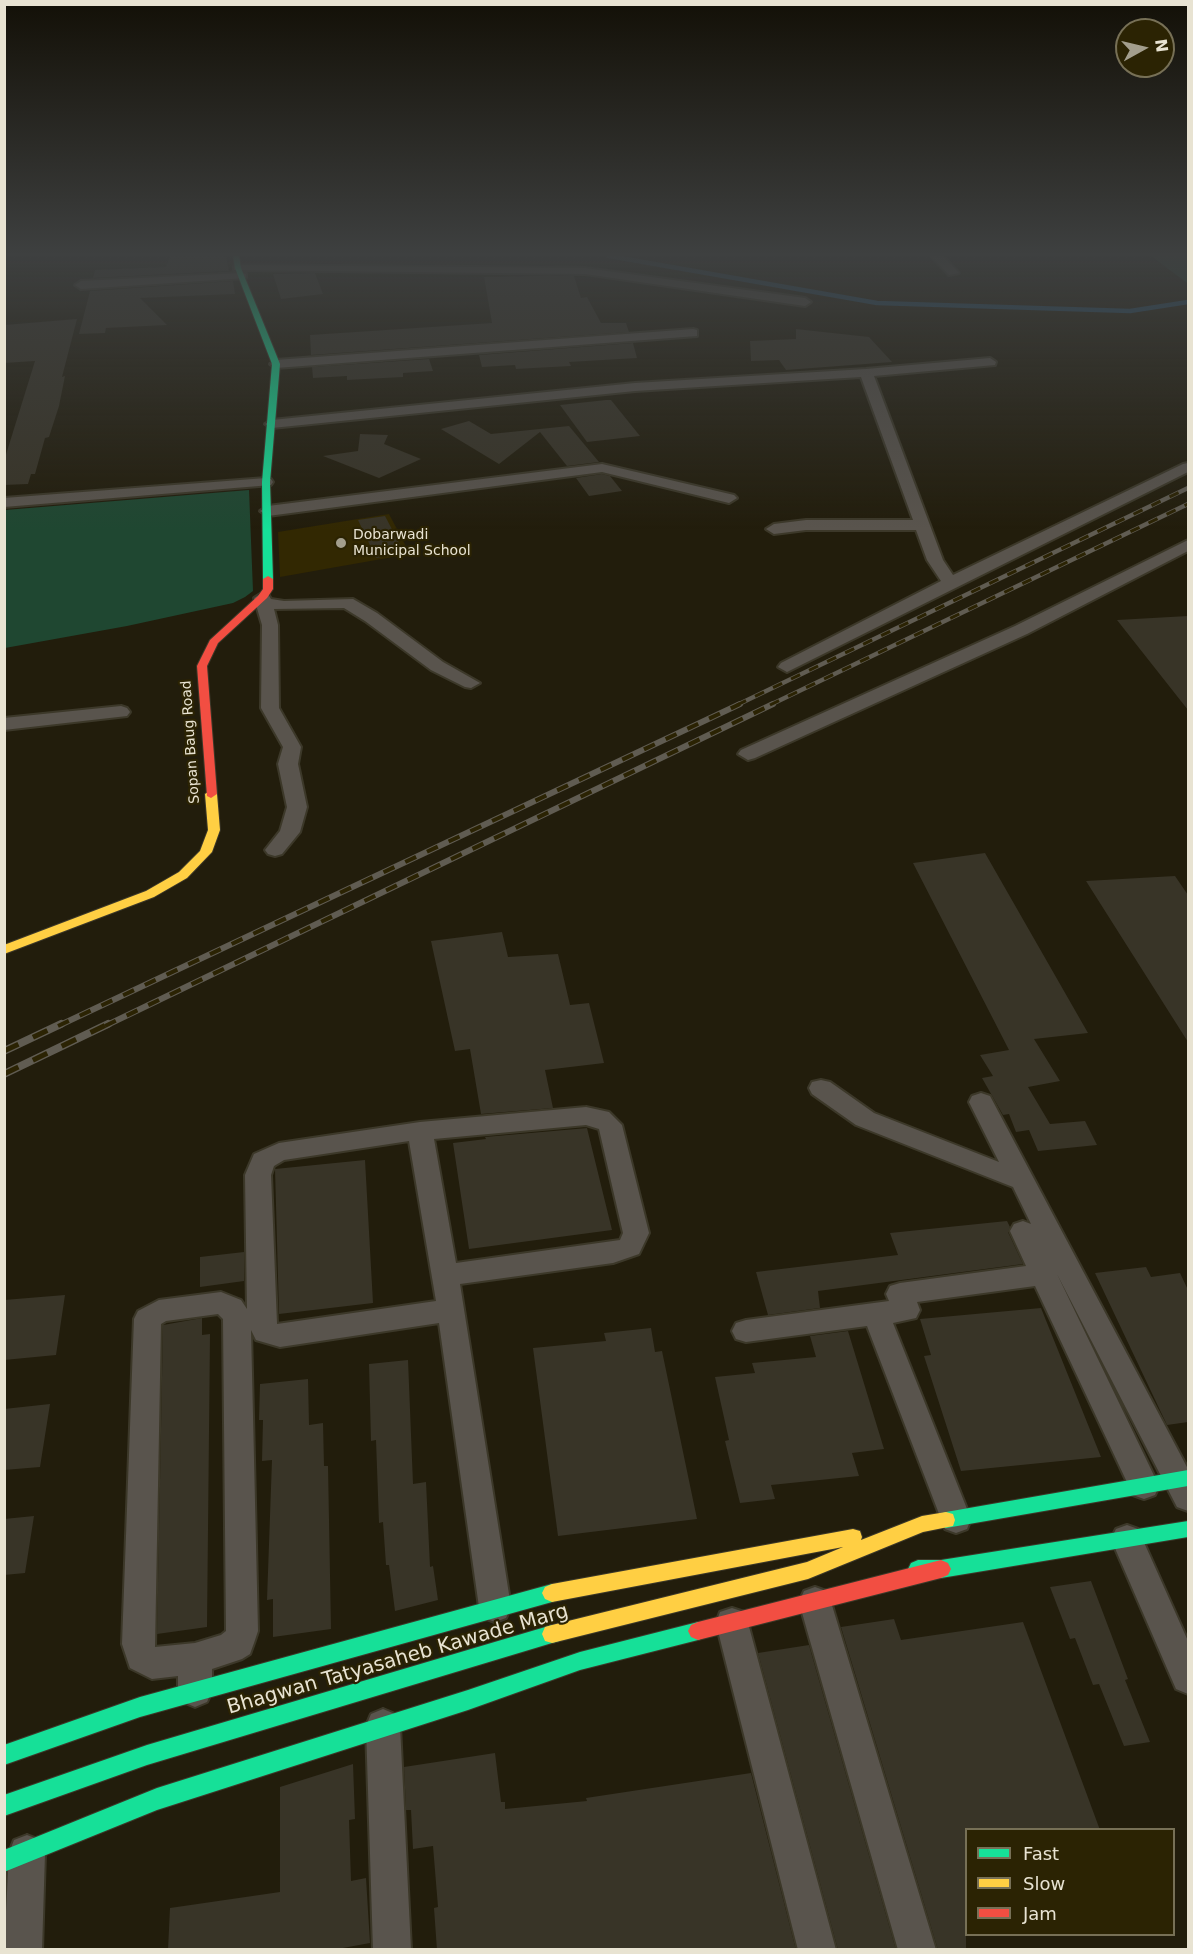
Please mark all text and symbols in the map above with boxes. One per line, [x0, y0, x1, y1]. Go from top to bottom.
north arrow [1115, 18, 1175, 78]
text: N [1151, 38, 1172, 54]
place label: Dobarwadi Municipal School [353, 527, 471, 560]
marker: Dobarwadi Municipal School [334, 536, 348, 550]
street label: Sopan Baug Road [178, 680, 204, 804]
street label: Bhagwan Tatyasaheb Kawade Marg [225, 1600, 571, 1720]
legend [965, 1828, 1175, 1936]
text: Fast [1023, 1843, 1059, 1864]
text: Slow [1023, 1873, 1065, 1894]
text: Jam [1023, 1903, 1057, 1924]

